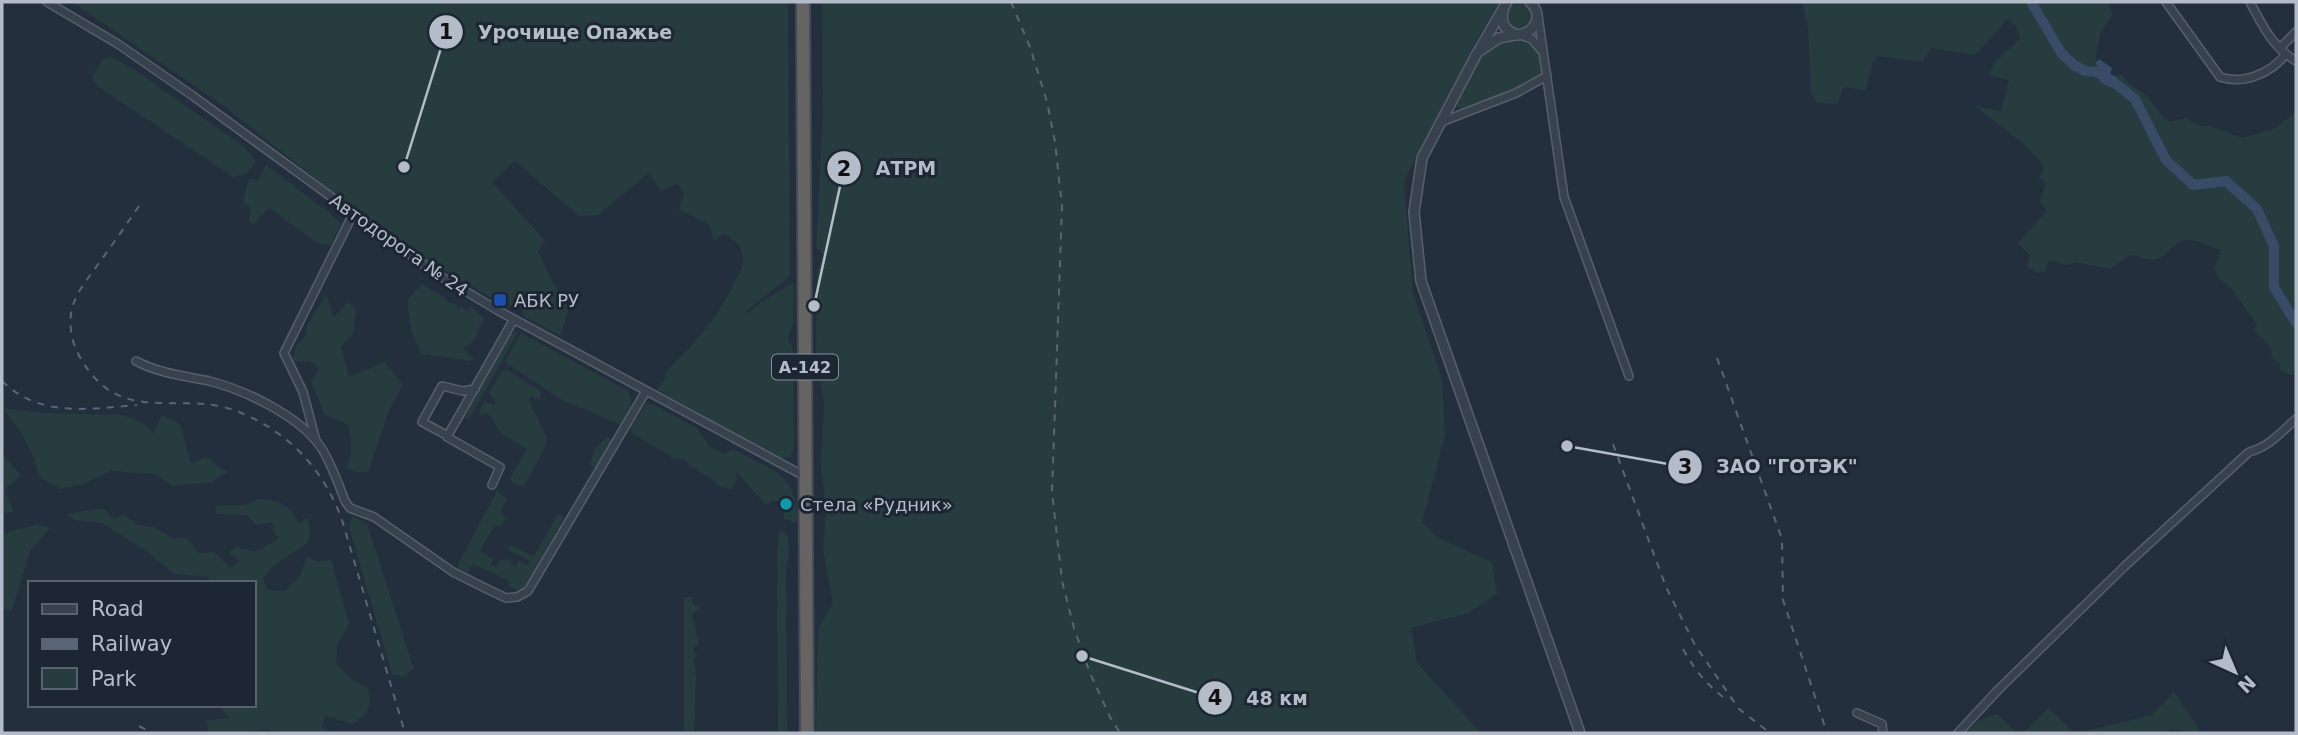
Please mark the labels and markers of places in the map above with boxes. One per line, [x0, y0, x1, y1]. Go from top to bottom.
callout: Урочище Опажье [429, 12, 686, 52]
callout: АТРМ [826, 148, 950, 188]
place label: АБК РУ [514, 290, 579, 311]
marker: АБК РУ [492, 292, 508, 308]
callout: ЗАО "ГОТЭК" [1667, 447, 1872, 487]
place label: Стела «Рудник» [800, 494, 953, 515]
marker: Стела «Рудник» [778, 496, 794, 512]
callout: 48 км [1198, 678, 1322, 718]

